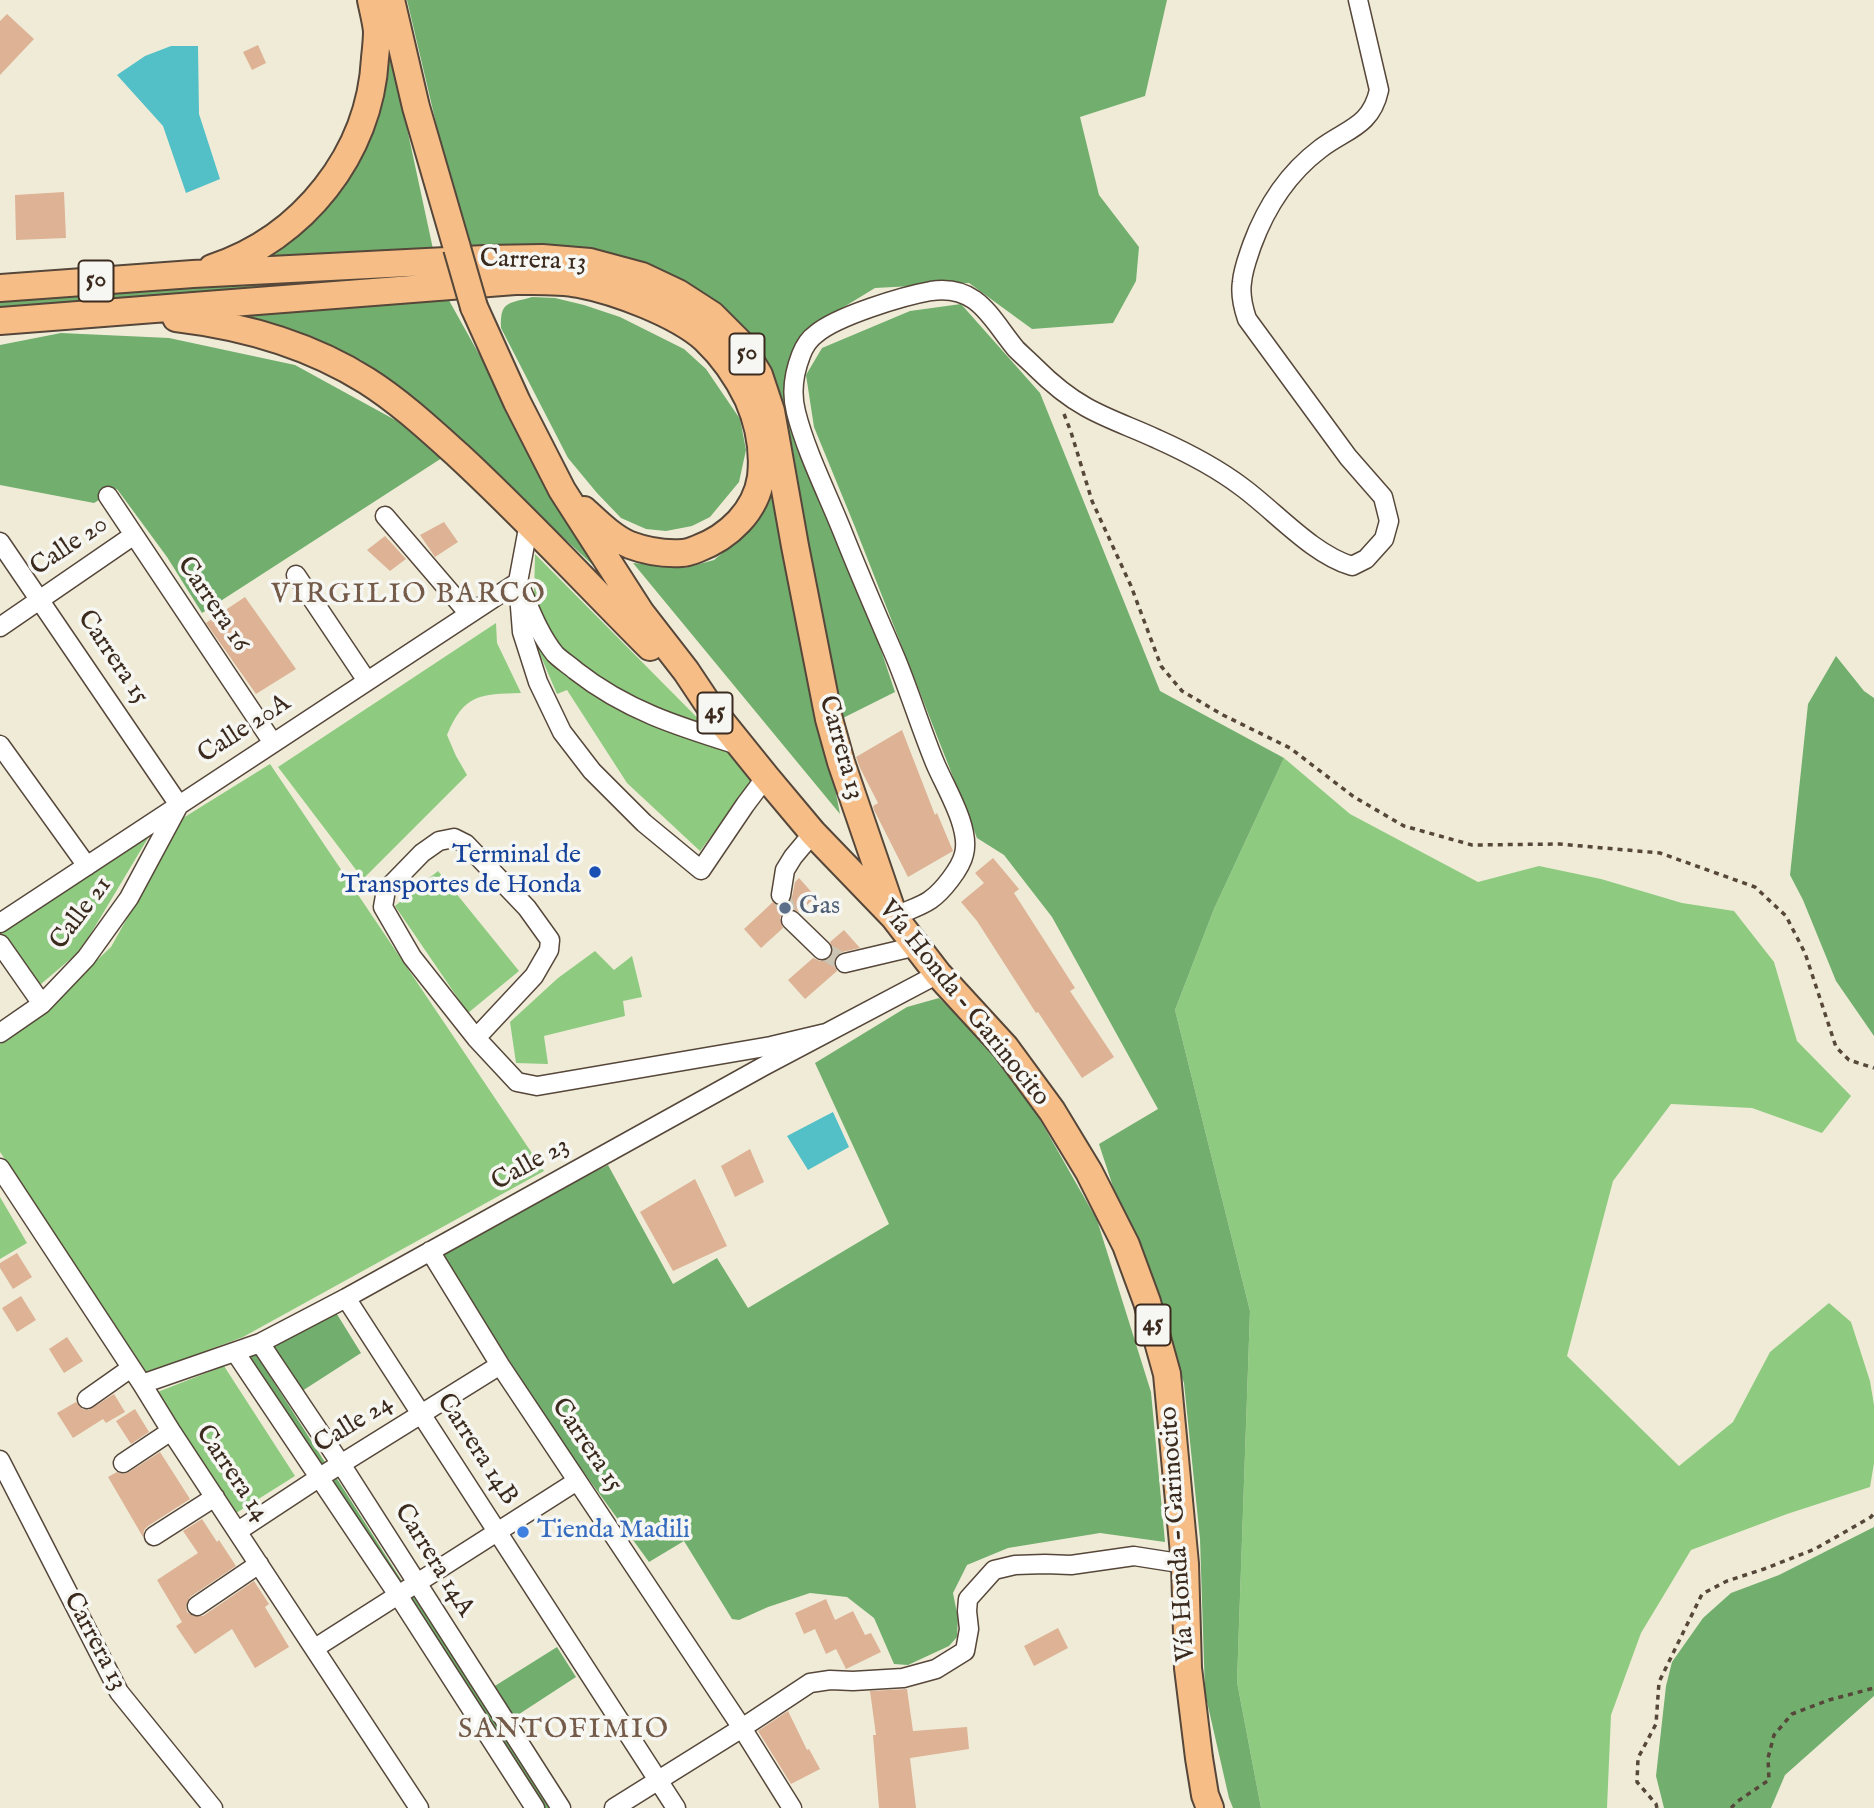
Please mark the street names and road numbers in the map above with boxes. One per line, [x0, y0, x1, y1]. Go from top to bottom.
street label: Carrera 13 [479, 245, 587, 279]
road number: 50 [78, 260, 114, 302]
road number: 50 [730, 334, 764, 374]
street label: Calle 20 [25, 510, 115, 584]
street label: Carrera 16 [169, 552, 255, 658]
street label: Carrera 15 [69, 605, 155, 711]
street label: Calle 20A [193, 689, 297, 771]
road number: 45 [698, 692, 732, 734]
street label: Carrera 13 [810, 692, 870, 804]
street label: Calle 21 [44, 871, 120, 957]
street label: Vía Honda - Garinocito [870, 895, 1056, 1113]
street label: Calle 23 [487, 1131, 575, 1199]
road number: 45 [1136, 1304, 1170, 1345]
street label: Carrera 14B [428, 1388, 524, 1512]
street label: Calle 24 [309, 1389, 399, 1461]
street label: Carrera 15 [543, 1393, 629, 1499]
street label: Vía Honda - Garinocito [1155, 1405, 1203, 1663]
street label: Carrera 14 [187, 1420, 275, 1528]
street label: Carrera 14A [386, 1499, 480, 1623]
street label: Carrera 13 [55, 1588, 133, 1696]

